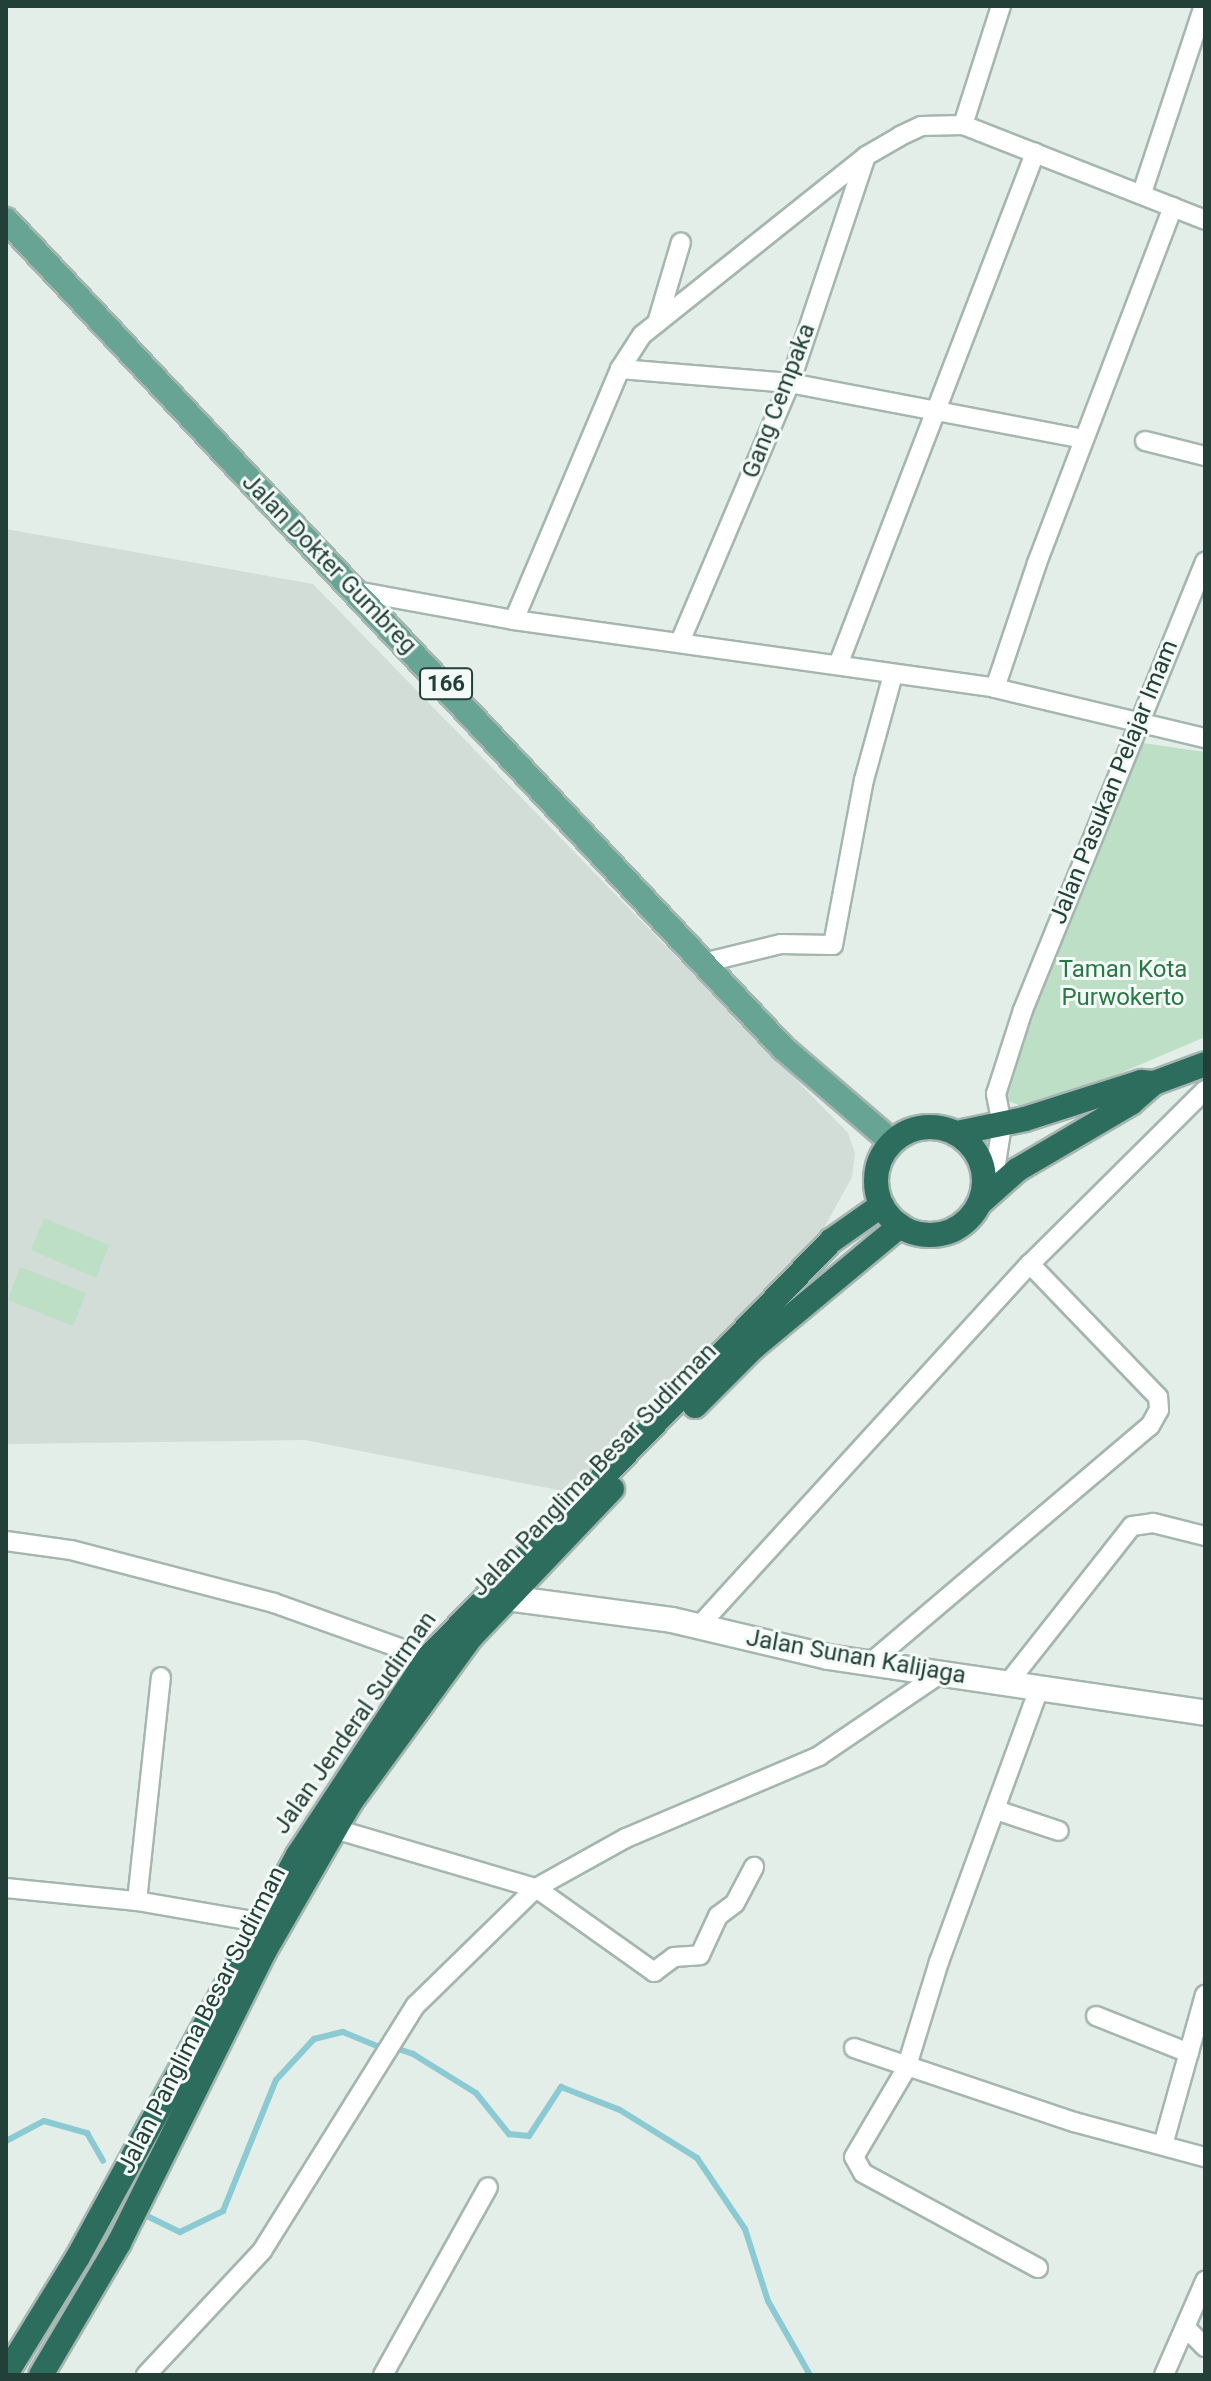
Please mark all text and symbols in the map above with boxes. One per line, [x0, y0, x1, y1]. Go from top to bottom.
street label: Gang Cempaka [736, 320, 822, 482]
street label: Jalan Dokter Gumbreg [236, 468, 422, 660]
street label: Jalan Pasukan Pelajar Imam [1044, 636, 1184, 928]
road number: 166 [418, 666, 474, 702]
park label: Taman Kota Purwokerto [1059, 956, 1187, 1012]
street label: Jalan Panglima Besar Sudirman [465, 1338, 723, 1602]
street label: Jalan Jenderal Sudirman [267, 1606, 443, 1840]
street label: Jalan Sunan Kalijaga [744, 1624, 968, 1690]
street label: Jalan Panglima Besar Sudirman [112, 1862, 292, 2178]

